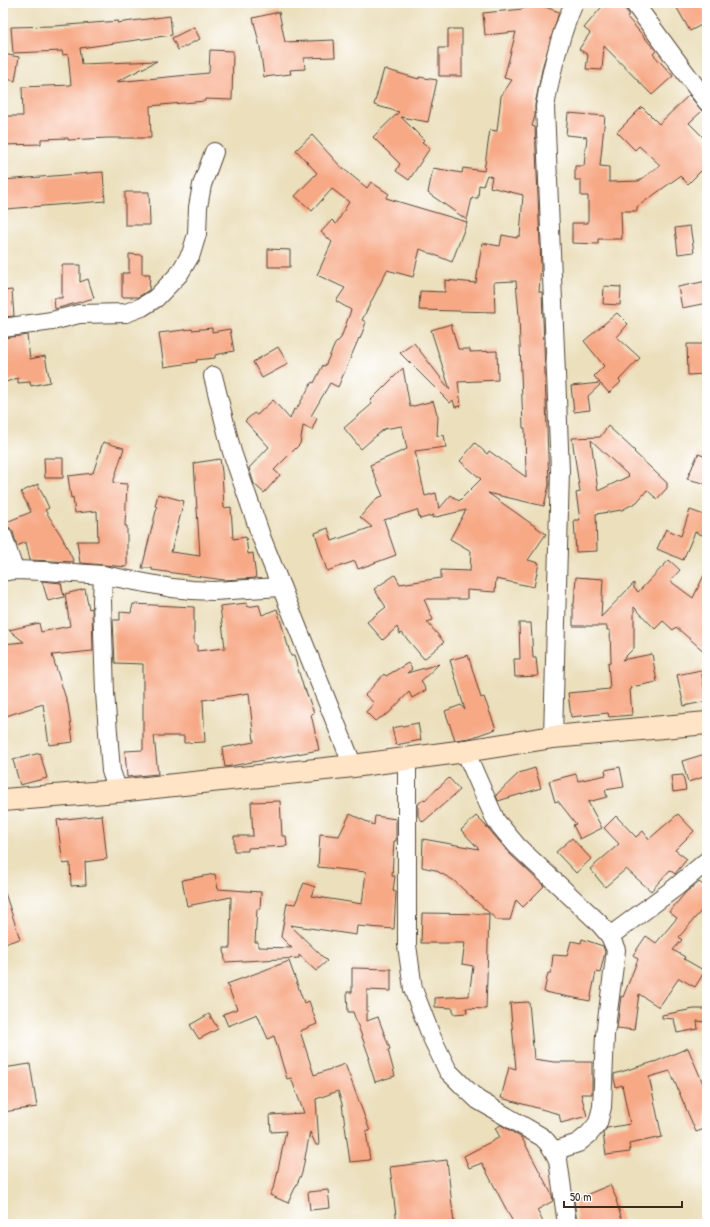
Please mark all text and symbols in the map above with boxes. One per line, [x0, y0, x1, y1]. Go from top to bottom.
scale bar [564, 1183, 682, 1209]
text: 50 m [570, 1188, 591, 1205]

